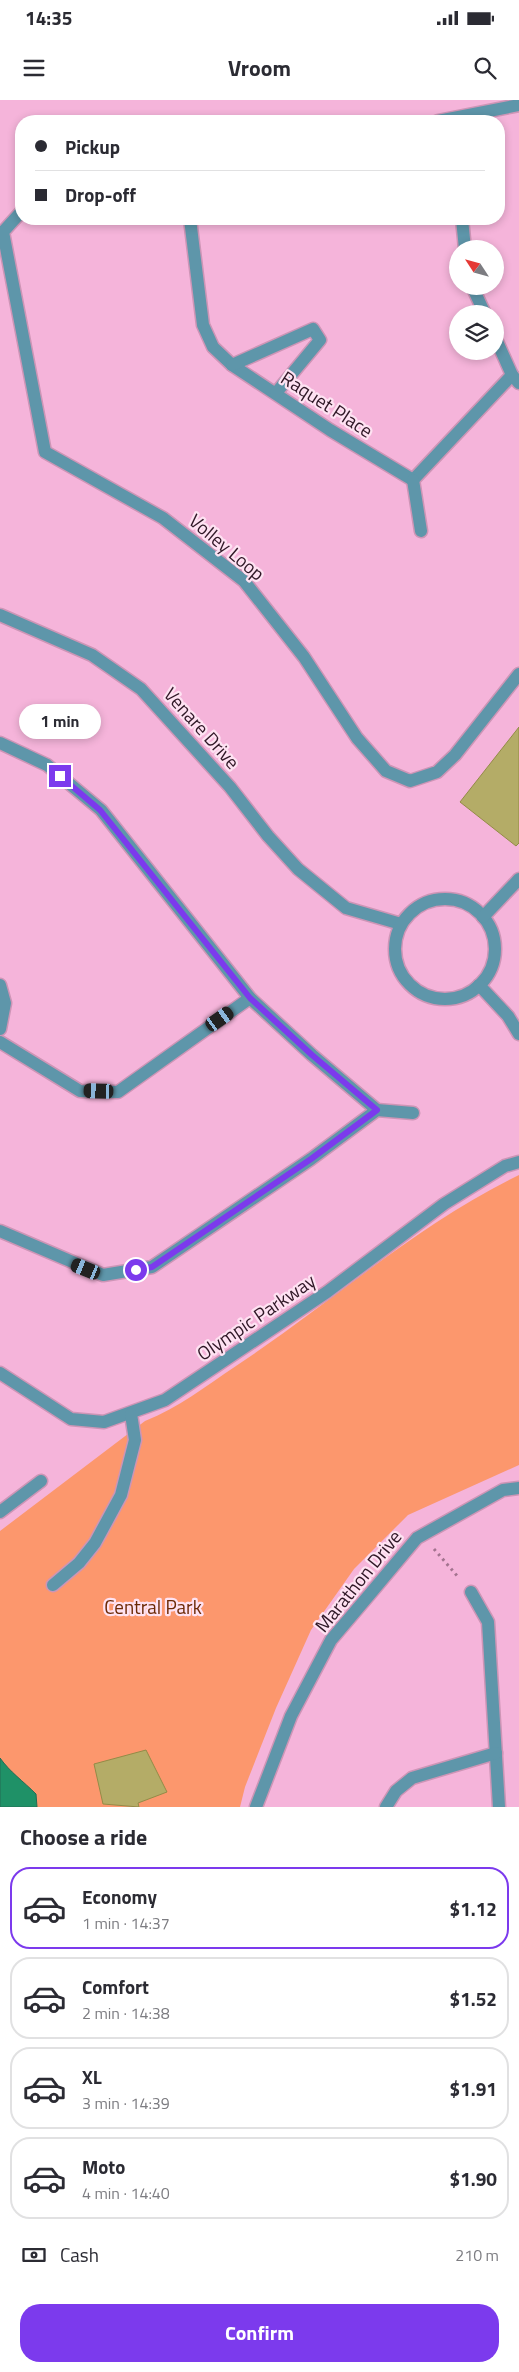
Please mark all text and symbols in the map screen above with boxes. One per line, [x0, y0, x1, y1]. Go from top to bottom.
text: 14:35 [25, 3, 72, 32]
text: Vroom [228, 51, 291, 85]
icon: menu [20, 54, 48, 82]
icon: search [471, 54, 499, 82]
text: Pickup [65, 132, 120, 161]
text: Drop-off [65, 180, 136, 209]
north arrow [449, 240, 504, 295]
map controls [449, 240, 504, 360]
button: layers [449, 305, 504, 360]
street label: Raquet Place [275, 363, 379, 444]
street label: Volley Loop [183, 506, 272, 587]
street label: Venare Drive [158, 680, 247, 775]
callout: 1 min [19, 704, 101, 738]
text: 1 min [41, 709, 79, 733]
route end [49, 765, 71, 787]
car [203, 1004, 236, 1034]
car [83, 1083, 114, 1099]
car [69, 1256, 102, 1282]
route start [125, 1259, 147, 1281]
street label: Olympic Parkway [190, 1266, 321, 1367]
street label: Marathon Drive [307, 1523, 408, 1638]
park label: Central Park [104, 1592, 202, 1621]
text: Choose a ride [20, 1820, 147, 1854]
text: Economy [82, 1882, 157, 1911]
icon: car [22, 1886, 67, 1931]
text: $1.12 [450, 1894, 497, 1923]
text: 1 min · 14:37 [82, 1911, 170, 1935]
text: Comfort [82, 1972, 149, 2001]
icon: car [22, 1976, 67, 2021]
text: $1.52 [450, 1984, 497, 2013]
text: 2 min · 14:38 [82, 2001, 170, 2025]
text: XL [82, 2062, 102, 2091]
icon: car [22, 2066, 67, 2111]
text: $1.91 [450, 2074, 497, 2103]
text: 3 min · 14:39 [82, 2091, 170, 2115]
text: Moto [82, 2152, 125, 2181]
icon: car [22, 2156, 67, 2201]
text: $1.90 [450, 2164, 497, 2193]
text: 4 min · 14:40 [82, 2181, 170, 2205]
text: Cash [60, 2240, 99, 2269]
icon: cash [20, 2241, 48, 2269]
text: 210 m [455, 2243, 499, 2267]
button: Confirm [20, 2304, 499, 2362]

